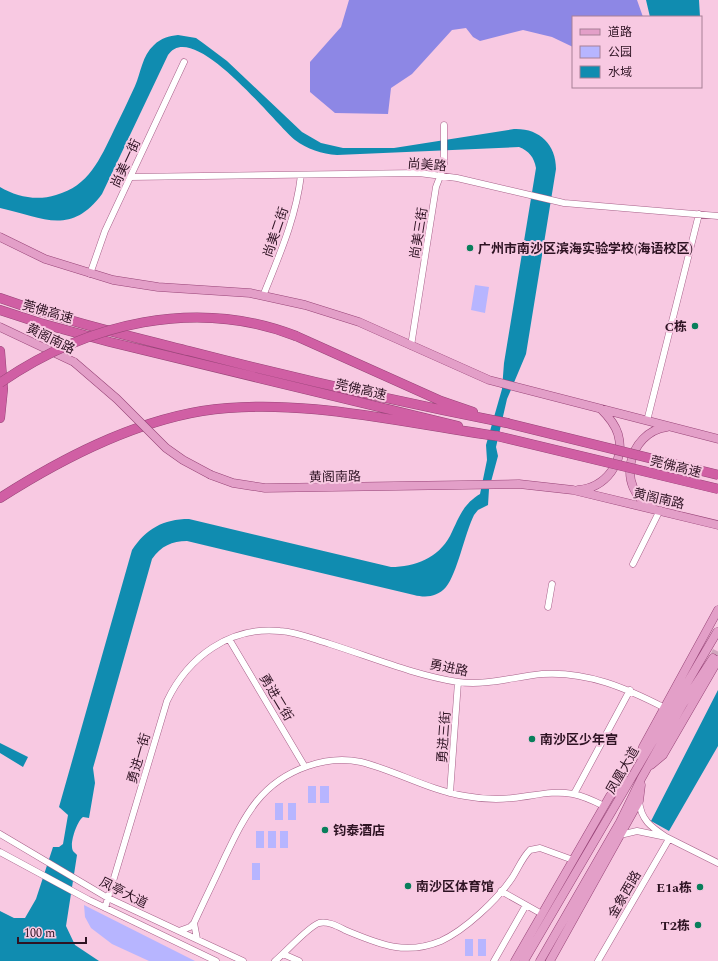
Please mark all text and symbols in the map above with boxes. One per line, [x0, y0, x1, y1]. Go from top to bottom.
legend [572, 16, 702, 88]
text: 道路 [608, 23, 632, 42]
text: 公园 [608, 43, 632, 62]
text: 水域 [608, 63, 632, 82]
street label: 尚美一街 [106, 136, 146, 191]
street label: 尚美路 [407, 154, 447, 176]
street label: 尚美二街 [258, 204, 294, 260]
street label: 尚美三街 [405, 206, 433, 260]
place label: 广州市南沙区滨海实验学校(海语校区) [478, 239, 693, 259]
marker: 广州市南沙区滨海实验学校(海语校区) [465, 243, 475, 253]
street label: 莞佛高速 [20, 295, 75, 329]
place label: C栋 [665, 317, 687, 337]
street label: 黄阁南路 [23, 319, 78, 359]
marker: C栋 [690, 321, 700, 331]
street label: 莞佛高速 [333, 374, 388, 406]
street label: 莞佛高速 [648, 451, 703, 483]
street label: 黄阁南路 [309, 467, 361, 487]
street label: 黄阁南路 [631, 483, 686, 515]
street label: 勇进路 [428, 654, 470, 682]
street label: 勇进二街 [254, 670, 298, 725]
street label: 勇进三街 [432, 710, 456, 764]
place label: 南沙区少年宫 [540, 730, 618, 750]
street label: 勇进一街 [122, 731, 156, 786]
marker: 南沙区少年宫 [527, 734, 537, 744]
street label: 凤凰大道 [601, 743, 645, 798]
place label: 钧泰酒店 [333, 821, 385, 841]
marker: 钧泰酒店 [320, 825, 330, 835]
street label: 金象西路 [603, 867, 647, 922]
street label: 凤亭大道 [96, 872, 151, 914]
place label: 南沙区体育馆 [416, 877, 494, 897]
place label: E1a栋 [656, 878, 692, 898]
marker: 南沙区体育馆 [403, 881, 413, 891]
marker: E1a栋 [695, 882, 705, 892]
place label: T2栋 [661, 916, 690, 936]
scale bar [18, 919, 86, 945]
marker: T2栋 [693, 920, 703, 930]
text: 100 m [24, 924, 55, 943]

